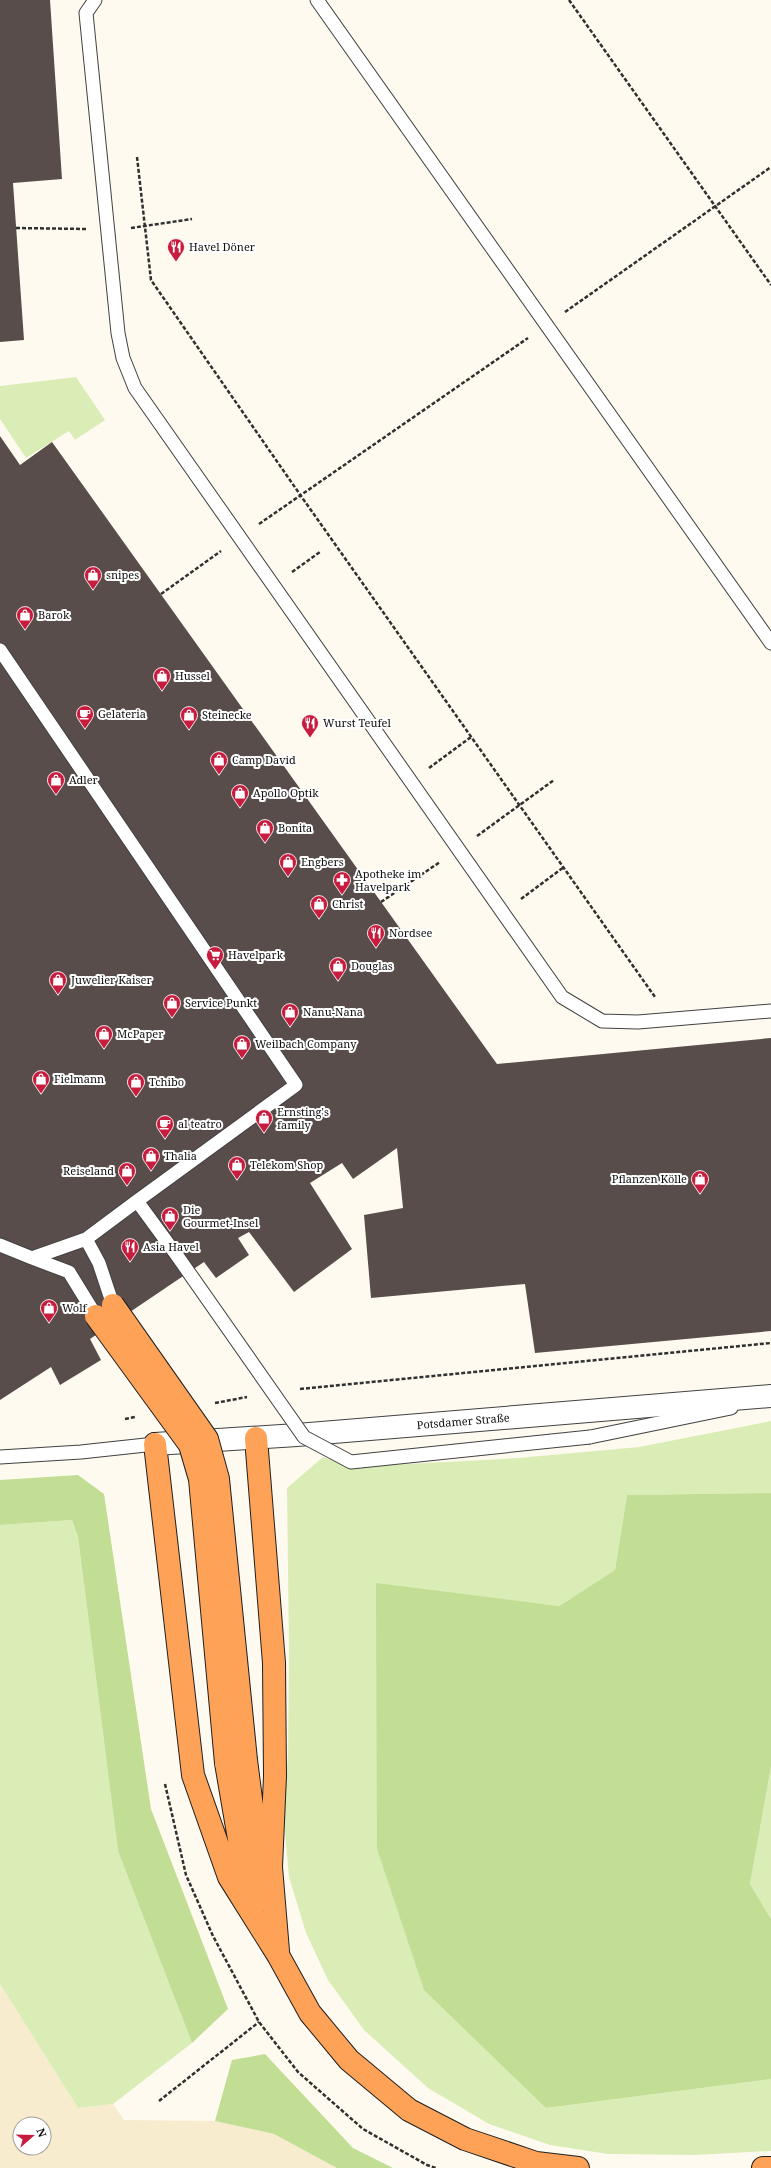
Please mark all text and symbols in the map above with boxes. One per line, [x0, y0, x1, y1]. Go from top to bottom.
restaurant icon: Havel Döner [166, 237, 186, 262]
place label: Havel Döner [189, 239, 256, 254]
shop icon: snipes [83, 565, 103, 590]
place label: snipes [106, 567, 139, 582]
shop icon: Barok [15, 605, 35, 630]
place label: Barok [38, 607, 70, 622]
shop icon: Hussel [152, 666, 172, 691]
place label: Hussel [175, 668, 211, 683]
cafe icon: Gelateria [75, 704, 95, 729]
shop icon: Steinecke [179, 705, 199, 730]
place label: Gelateria [98, 706, 146, 721]
place label: Steinecke [202, 707, 252, 722]
restaurant icon: Wurst Teufel [300, 713, 320, 738]
place label: Wurst Teufel [323, 715, 391, 730]
shop icon: Camp David [209, 750, 229, 775]
place label: Camp David [232, 752, 296, 767]
shop icon: Adler [46, 770, 66, 795]
place label: Adler [69, 772, 99, 787]
shop icon: Apollo Optik [230, 783, 250, 808]
place label: Apollo Optik [253, 785, 319, 800]
shop icon: Bonita [255, 818, 275, 843]
place label: Bonita [278, 820, 312, 835]
shop icon: Engbers [278, 852, 298, 877]
place label: Engbers [301, 854, 344, 869]
place label: Apotheke im Havelpark [355, 866, 422, 894]
pharmacy icon: Apotheke im Havelpark [332, 870, 352, 895]
shop icon: Christ [309, 894, 329, 919]
place label: Christ [332, 896, 363, 911]
restaurant icon: Nordsee [366, 923, 386, 948]
place label: Nordsee [389, 925, 433, 940]
supermarket icon: Havelpark [205, 945, 225, 970]
place label: Havelpark [228, 947, 284, 962]
shop icon: Douglas [328, 956, 348, 981]
place label: Douglas [351, 958, 393, 973]
shop icon: Juwelier Kaiser [48, 970, 68, 995]
place label: Juwelier Kaiser [70, 972, 152, 987]
shop icon: Service Punkt [162, 993, 182, 1018]
place label: Service Punkt [185, 995, 257, 1010]
shop icon: Nanu-Nana [280, 1002, 300, 1027]
place label: Nanu-Nana [303, 1004, 363, 1019]
shop icon: McPaper [94, 1024, 114, 1049]
place label: McPaper [117, 1026, 164, 1041]
shop icon: Weilbach Company [232, 1034, 252, 1059]
place label: Weilbach Company [255, 1036, 357, 1051]
shop icon: Fielmann [31, 1069, 51, 1094]
place label: Fielmann [54, 1071, 104, 1086]
shop icon: Tchibo [126, 1072, 146, 1097]
place label: Tchibo [149, 1074, 184, 1089]
place label: Ernsting's family [277, 1104, 329, 1132]
shop icon: Ernsting's family [254, 1108, 274, 1133]
cafe icon: al teatro [155, 1114, 175, 1139]
place label: al teatro [178, 1116, 222, 1131]
shop icon: Thalia [141, 1146, 161, 1171]
place label: Thalia [164, 1148, 197, 1163]
shop icon: Telekom Shop [227, 1155, 247, 1180]
place label: Telekom Shop [250, 1157, 324, 1172]
shop icon: Reiseland [117, 1161, 137, 1186]
place label: Reiseland [63, 1163, 114, 1178]
shop icon: Pflanzen Kölle [690, 1169, 710, 1194]
place label: Pflanzen Kölle [612, 1171, 687, 1186]
place label: Die Gourmet-Insel [183, 1202, 259, 1230]
shop icon: Die Gourmet-Insel [160, 1206, 180, 1231]
restaurant icon: Asia Havel [120, 1237, 140, 1262]
place label: Asia Havel [143, 1239, 199, 1254]
shop icon: Wolf [39, 1298, 59, 1323]
place label: Wolf [62, 1300, 88, 1315]
street label: Potsdamer Straße [416, 1410, 510, 1432]
north arrow [12, 2116, 52, 2156]
text: N [33, 2126, 51, 2139]

